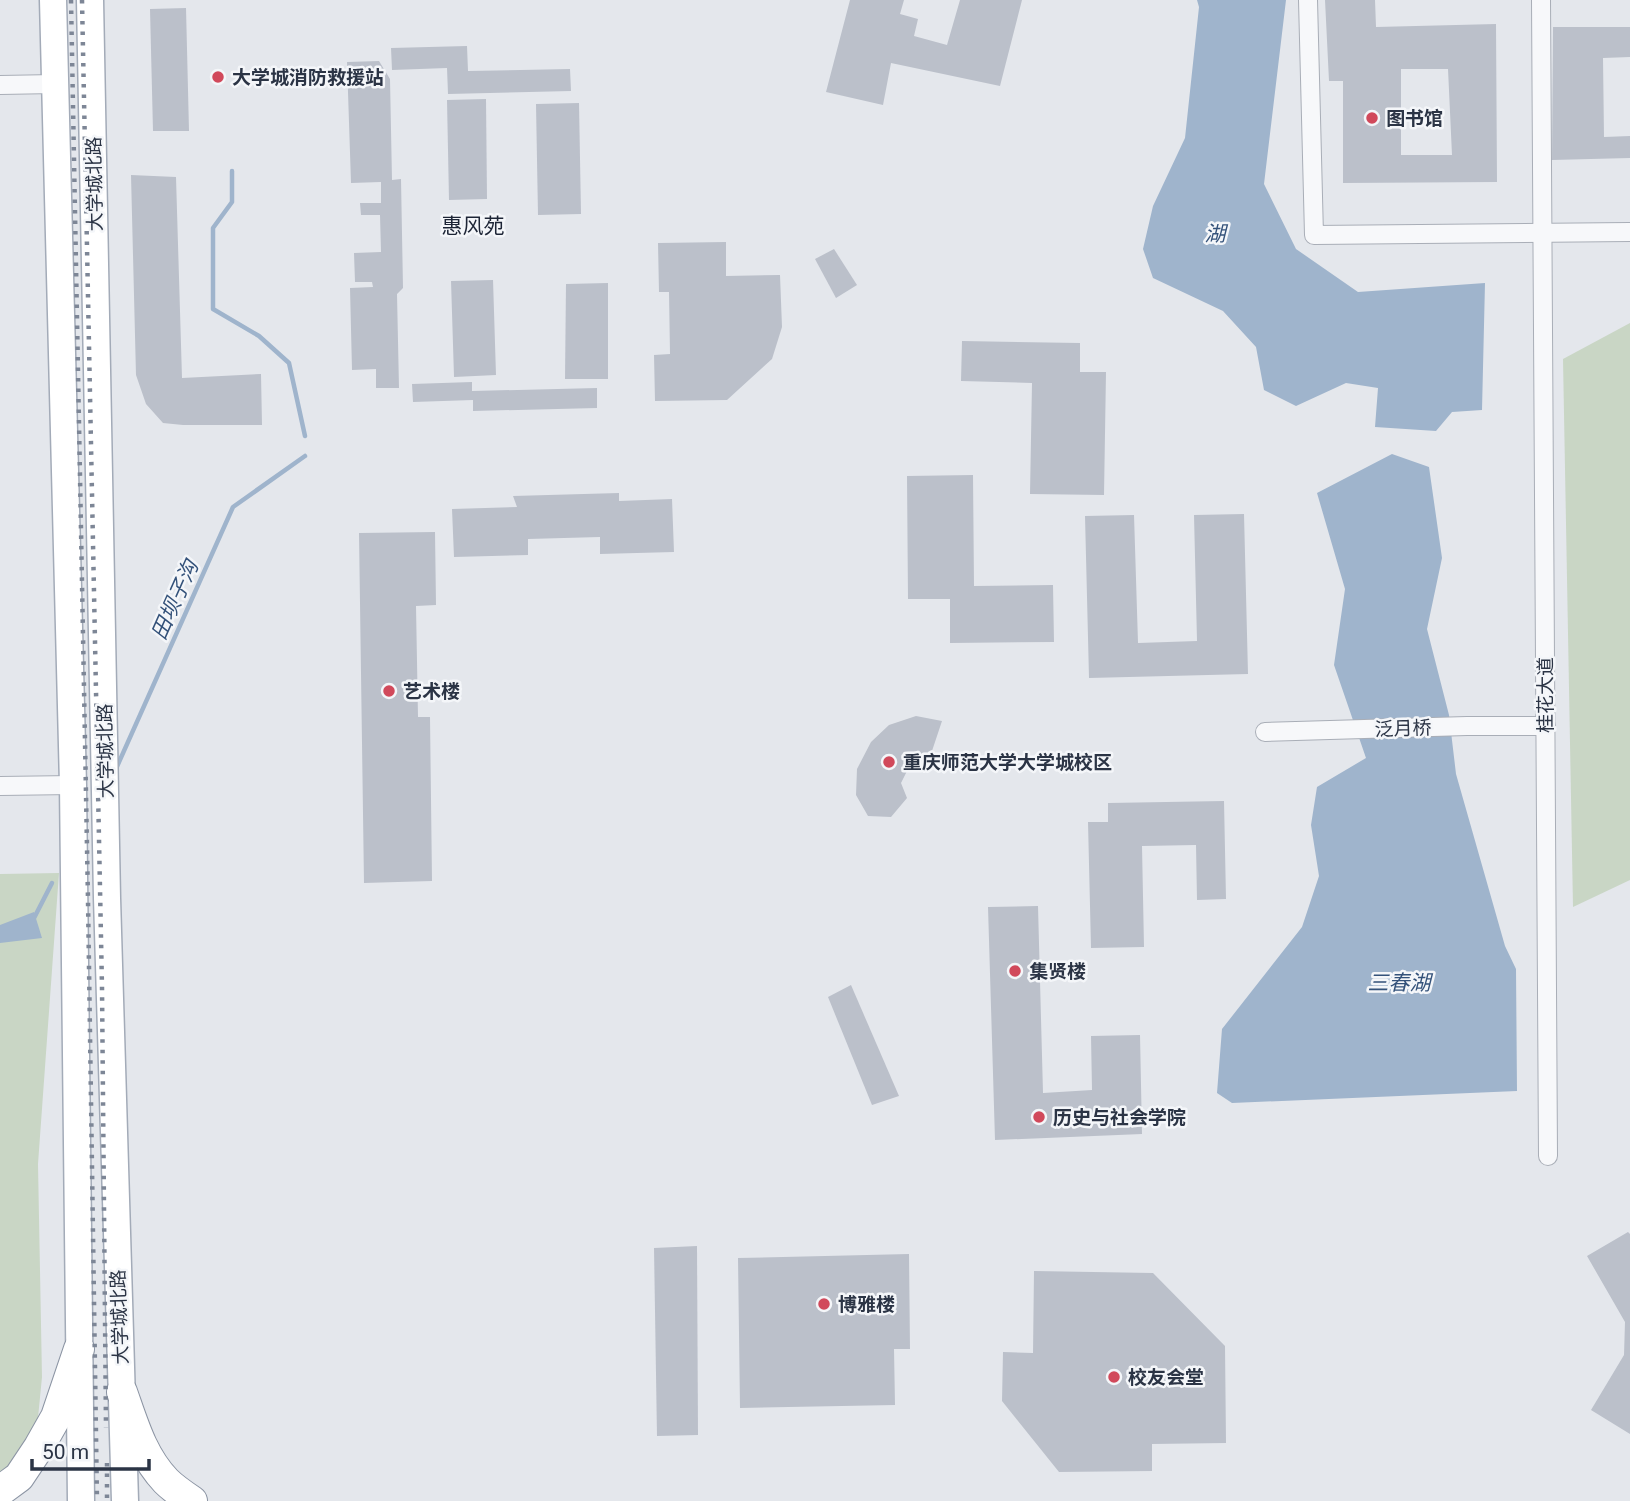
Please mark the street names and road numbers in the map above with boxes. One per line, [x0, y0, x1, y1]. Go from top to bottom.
street label: 大学城北路 [82, 136, 107, 232]
street label: 桂花大道 [1534, 657, 1557, 733]
street label: 大学城北路 [93, 703, 118, 799]
street label: 泛月桥 [1374, 716, 1432, 741]
street label: 大学城北路 [106, 1269, 133, 1365]

